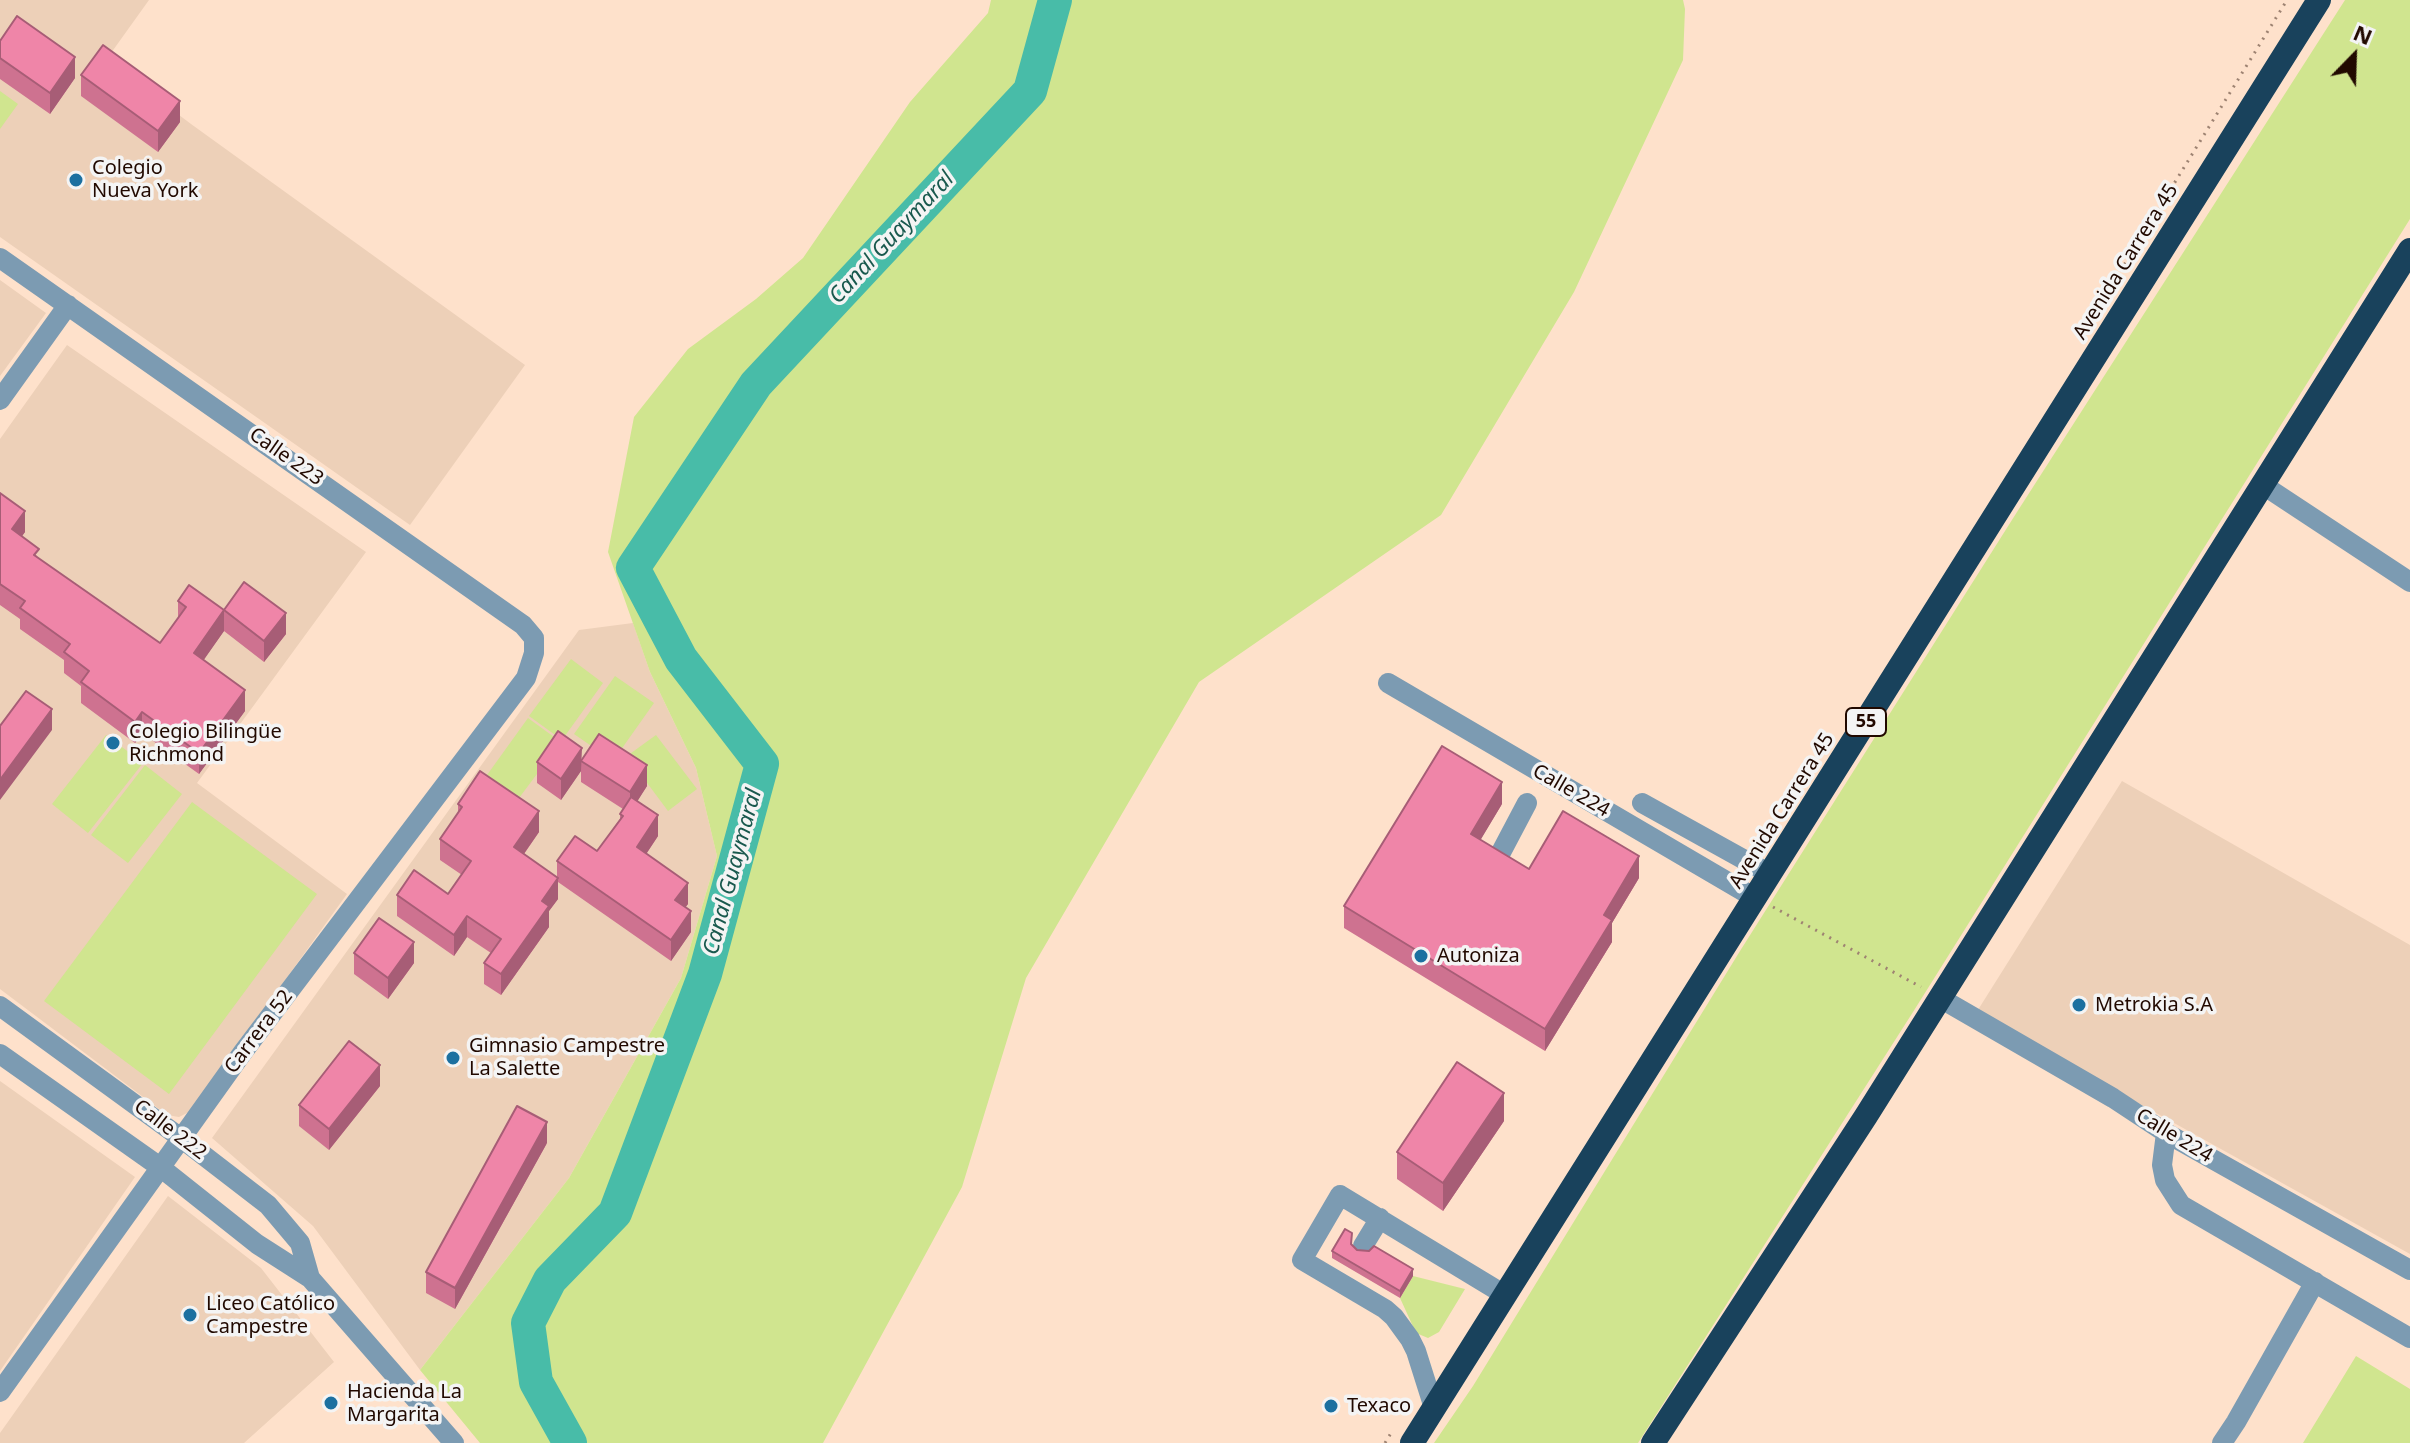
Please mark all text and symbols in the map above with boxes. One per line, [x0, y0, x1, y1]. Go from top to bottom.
north arrow [2314, 16, 2394, 96]
text: N [2349, 17, 2377, 51]
place label: Colegio Nueva York [92, 156, 198, 203]
water label: Canal Guaymaral [824, 167, 960, 309]
marker: Colegio Nueva York [67, 171, 85, 189]
street label: Avenida Carrera 45 [2068, 180, 2184, 344]
street label: Calle 223 [244, 423, 328, 491]
road number: 55 [1846, 708, 1886, 736]
place label: Colegio Bilingüe Richmond [129, 720, 282, 767]
street label: Avenida Carrera 45 [1724, 729, 1840, 893]
marker: Colegio Bilingüe Richmond [104, 734, 122, 752]
street label: Calle 224 [1528, 759, 1614, 823]
water label: Canal Guaymaral [698, 786, 768, 958]
place label: Autoniza [1437, 944, 1520, 968]
marker: Autoniza [1412, 947, 1430, 965]
street label: Carrera 52 [220, 985, 298, 1079]
place label: Metrokia S.A [2095, 993, 2213, 1017]
marker: Metrokia S.A [2070, 996, 2088, 1014]
place label: Gimnasio Campestre La Salette [469, 1034, 665, 1081]
marker: Gimnasio Campestre La Salette [444, 1049, 462, 1067]
street label: Calle 222 [129, 1095, 211, 1165]
street label: Calle 224 [2131, 1104, 2217, 1168]
place label: Liceo Católico Campestre [206, 1292, 335, 1339]
marker: Liceo Católico Campestre [181, 1306, 199, 1324]
place label: Hacienda La Margarita [347, 1380, 462, 1427]
marker: Hacienda La Margarita [322, 1394, 340, 1412]
place label: Texaco [1347, 1394, 1411, 1418]
marker: Texaco [1322, 1397, 1340, 1415]

